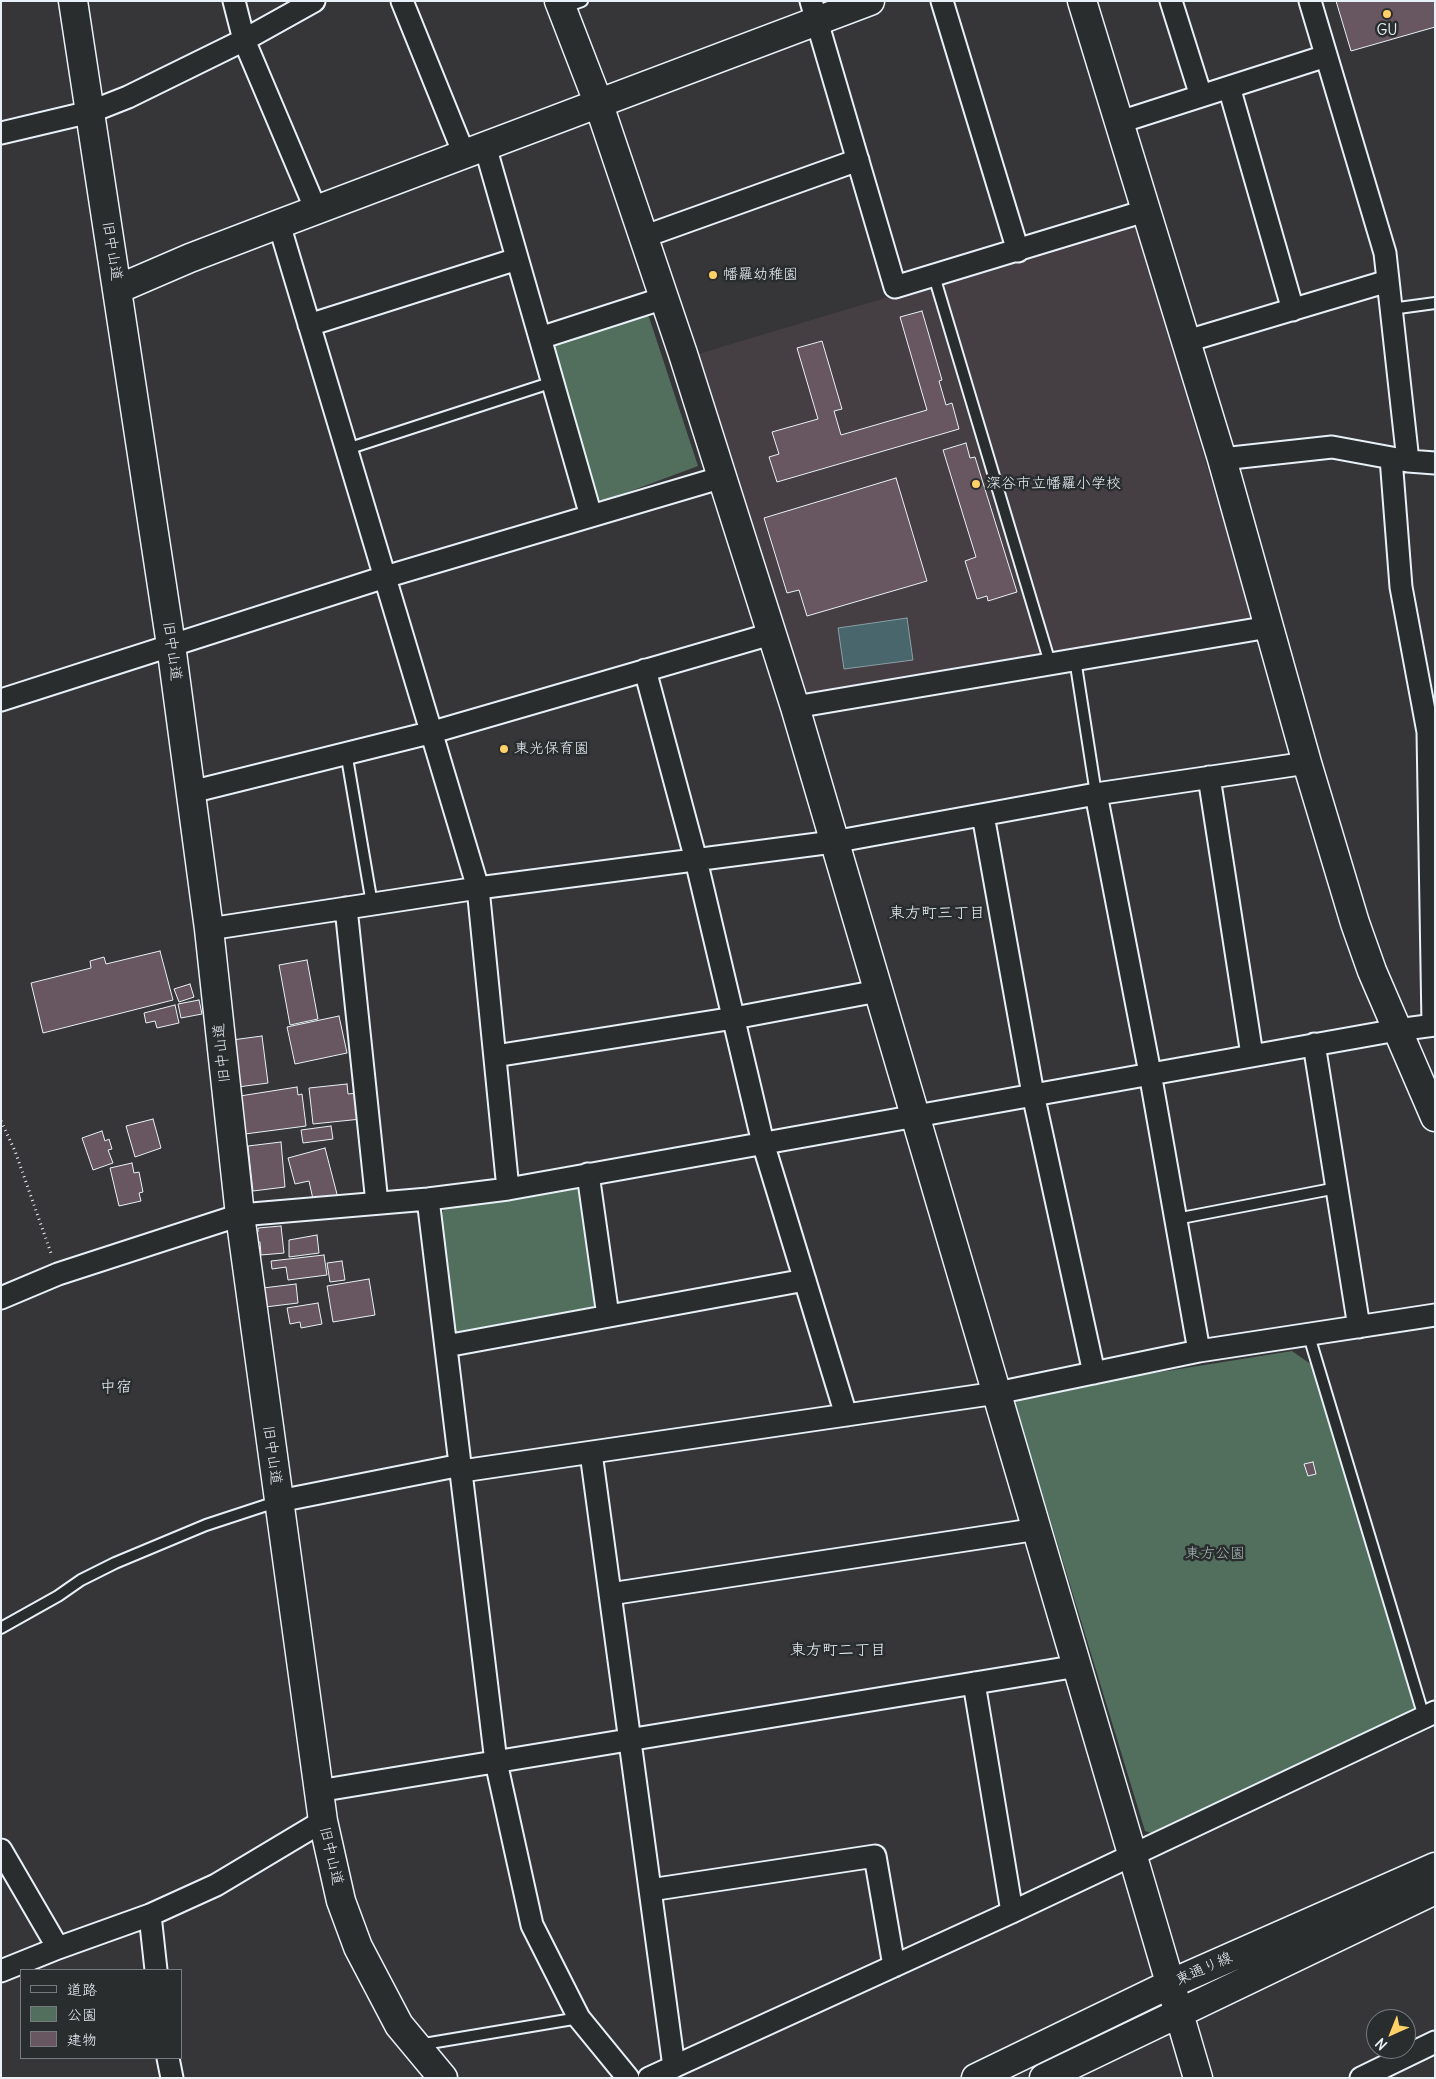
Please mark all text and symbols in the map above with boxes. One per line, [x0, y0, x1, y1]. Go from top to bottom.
marker: GU [1381, 8, 1393, 20]
place label: GU [1376, 22, 1398, 40]
street label: 旧中山道 [98, 220, 126, 282]
place label: 幡羅幼稚園 [723, 266, 798, 284]
marker: 幡羅幼稚園 [707, 269, 719, 281]
place label: 深谷市立幡羅小学校 [986, 475, 1121, 493]
marker: 深谷市立幡羅小学校 [970, 478, 982, 490]
street label: 旧中山道 [159, 620, 185, 682]
place label: 東光保育園 [514, 740, 589, 758]
marker: 東光保育園 [498, 743, 510, 755]
district label: 東方町三丁目 [889, 903, 985, 923]
street label: 旧中山道 [210, 1022, 234, 1084]
district label: 中宿 [100, 1377, 132, 1397]
street label: 旧中山道 [259, 1424, 285, 1486]
park label: 東方公園 [1185, 1545, 1245, 1563]
district label: 東方町二丁目 [790, 1640, 886, 1660]
street label: 旧中山道 [315, 1825, 347, 1887]
street label: 東通り線 [1173, 1949, 1235, 1989]
legend [20, 1969, 182, 2059]
text: 道路 [67, 1980, 97, 1999]
text: 公園 [67, 2005, 97, 2024]
north arrow [1366, 2009, 1416, 2059]
text: 建物 [67, 2030, 97, 2049]
text: N [1372, 2034, 1391, 2054]

